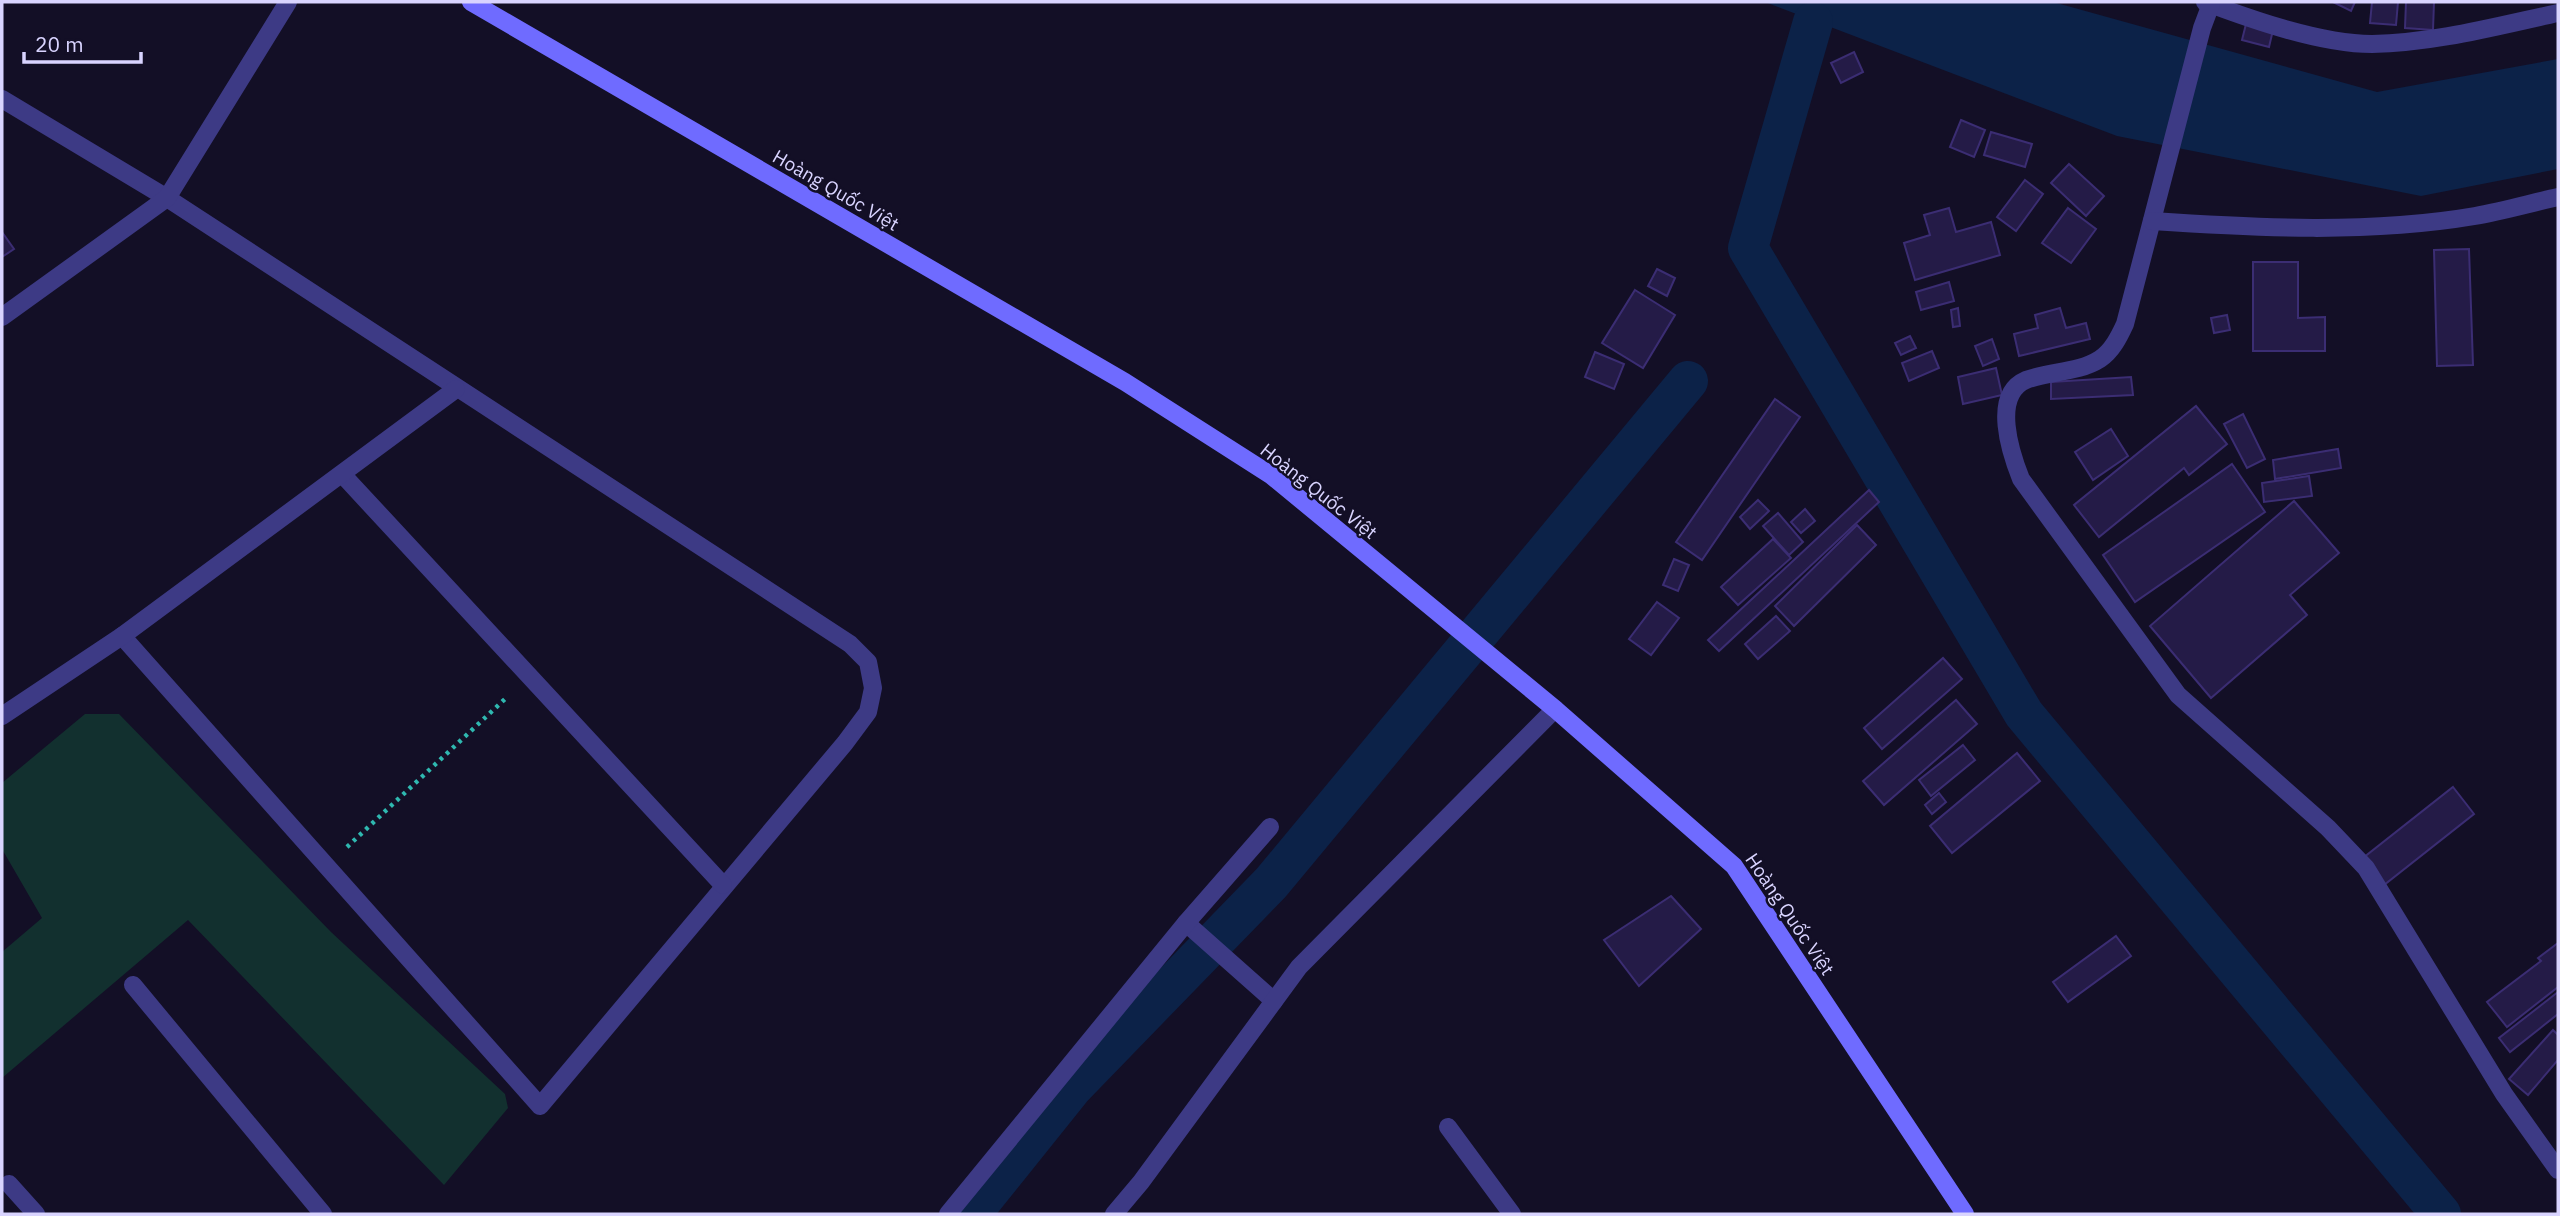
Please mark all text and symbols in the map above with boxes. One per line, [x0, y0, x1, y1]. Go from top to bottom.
scale bar [24, 21, 142, 65]
text: 20 m [35, 30, 84, 58]
street label: Hoàng Quốc Việt [769, 144, 903, 236]
street label: Hoàng Quốc Việt [1256, 438, 1382, 544]
street label: Hoàng Quốc Việt [1740, 848, 1840, 980]

